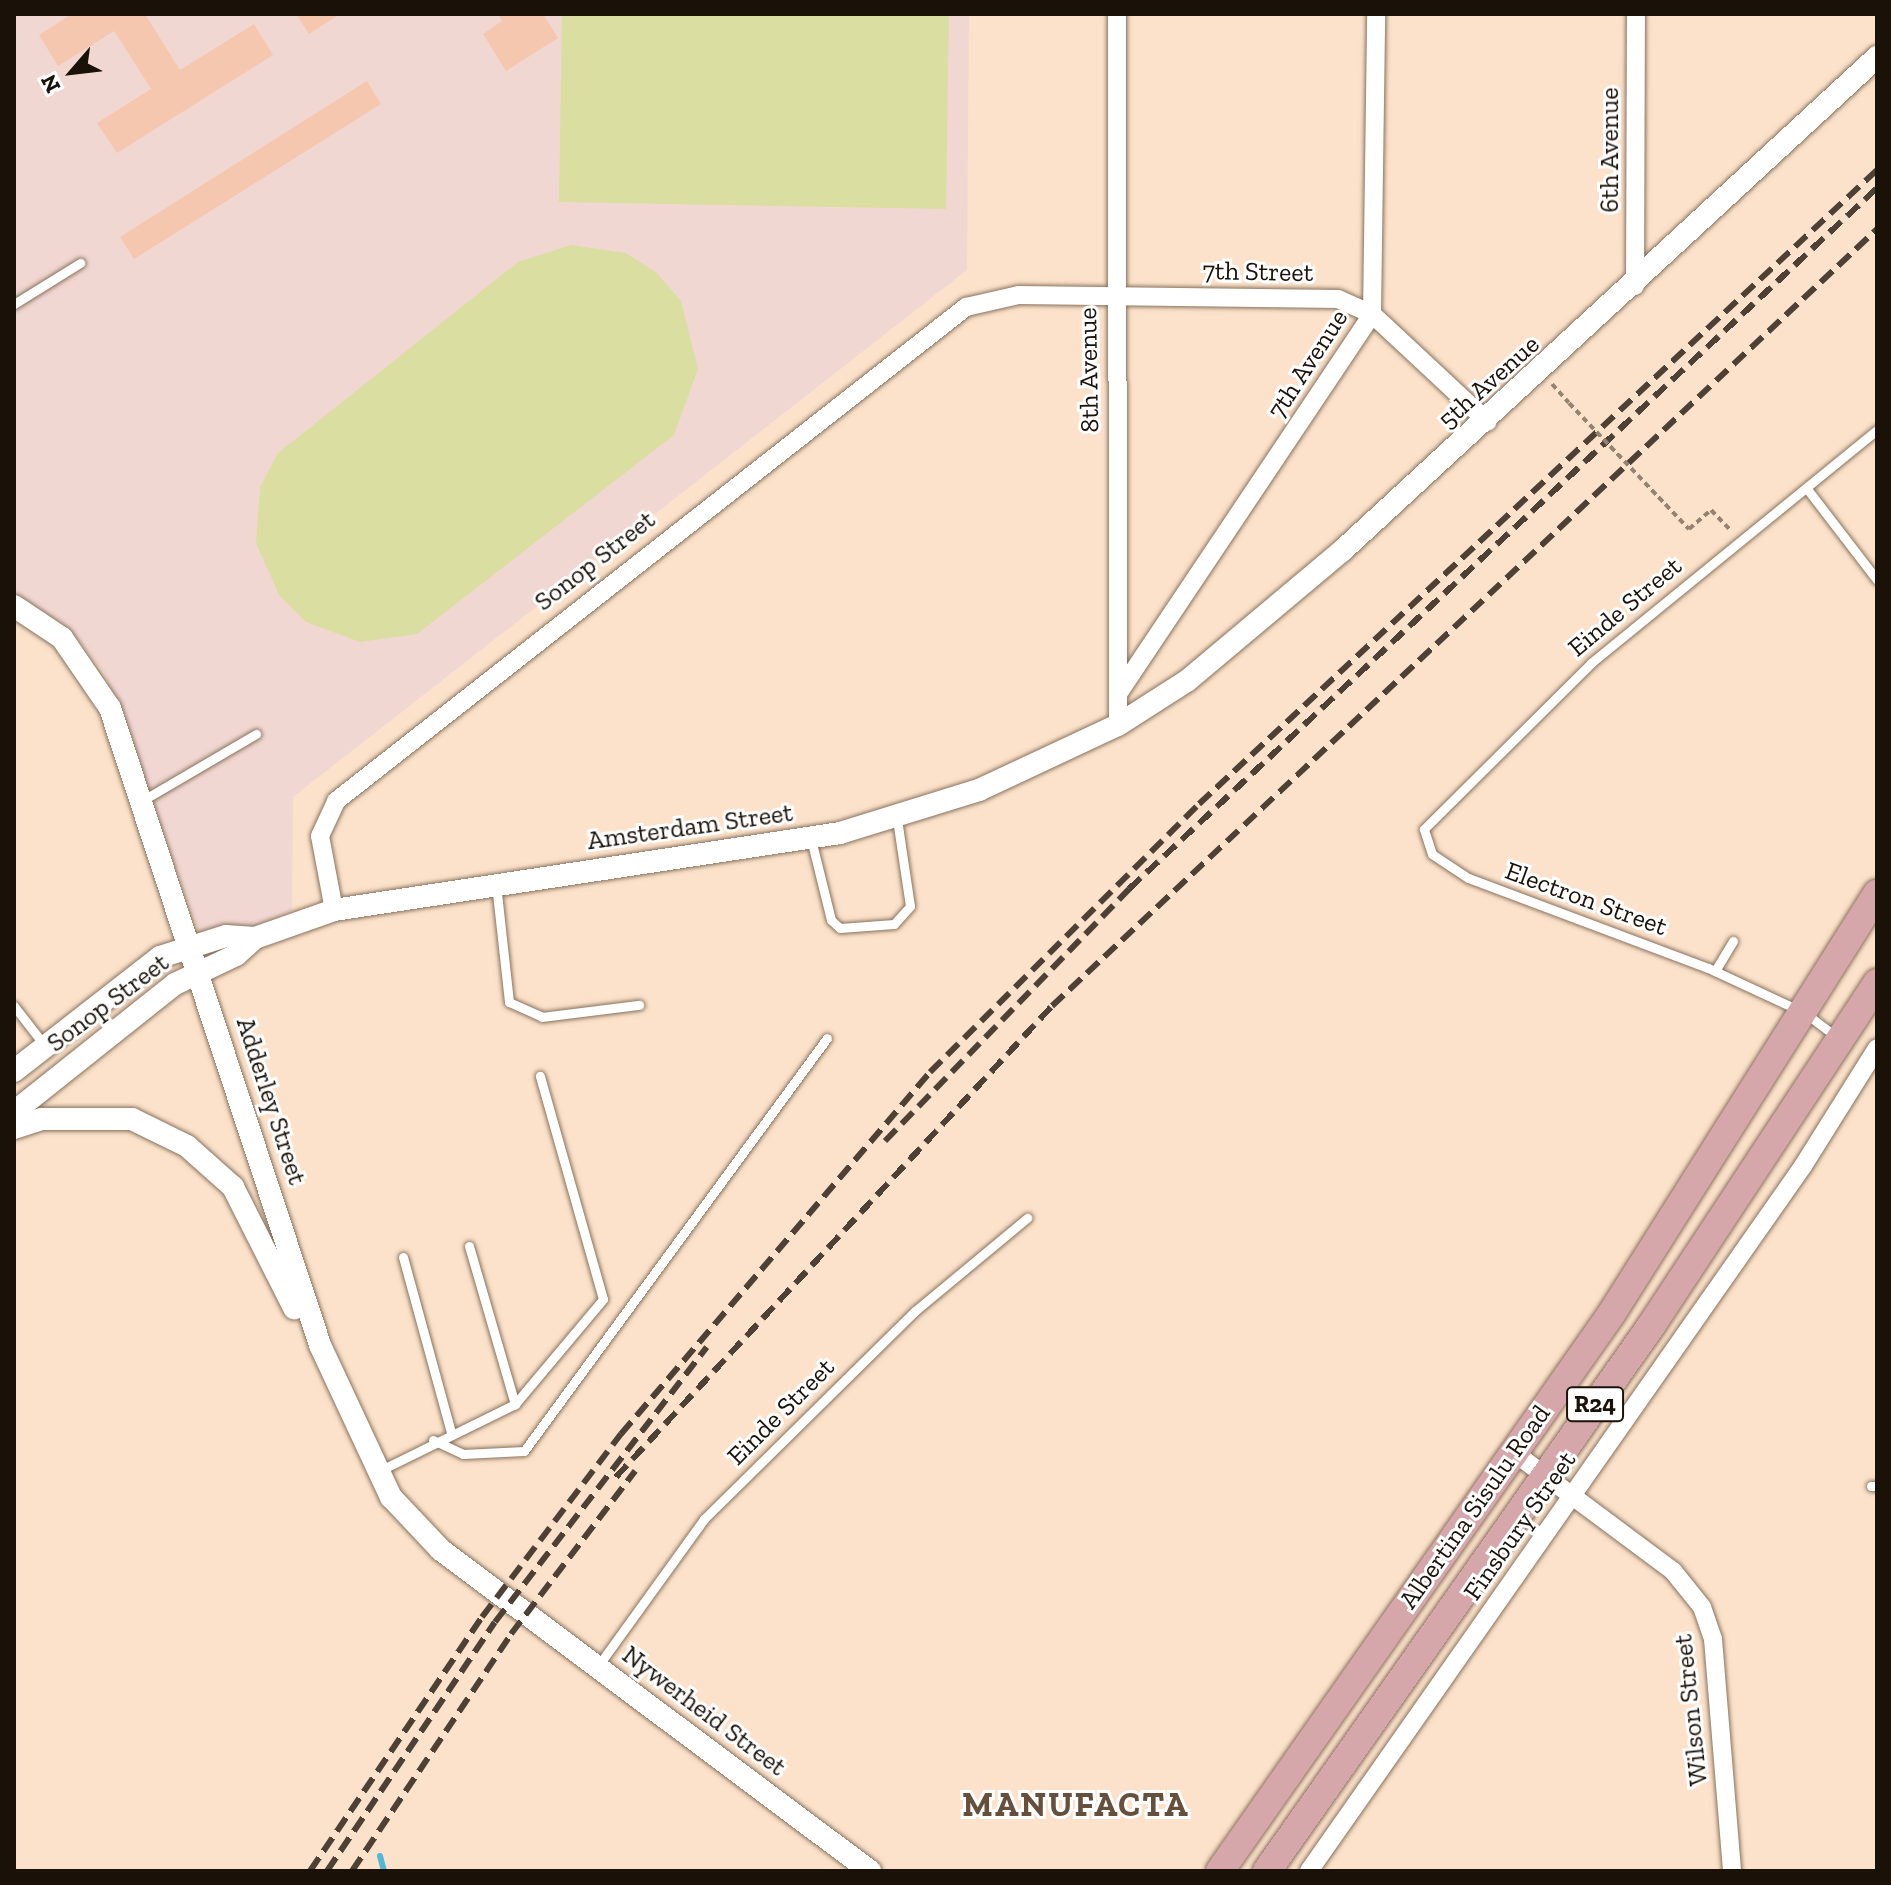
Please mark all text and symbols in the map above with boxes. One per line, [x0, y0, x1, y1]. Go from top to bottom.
north arrow [32, 32, 112, 112]
text: N [35, 70, 66, 97]
street label: 6th Avenue [1594, 87, 1626, 213]
street label: 7th Street [1202, 255, 1314, 289]
street label: 7th Avenue [1261, 303, 1355, 425]
street label: 8th Avenue [1072, 307, 1106, 433]
street label: 5th Avenue [1432, 328, 1546, 436]
street label: Sonop Street [529, 504, 661, 618]
street label: Einde Street [1562, 551, 1688, 663]
street label: Amsterdam Street [585, 797, 795, 857]
street label: Electron Street [1501, 855, 1671, 943]
street label: Sonop Street [41, 947, 175, 1059]
street label: Adderley Street [229, 1013, 313, 1189]
street label: Einde Street [721, 1352, 841, 1472]
road number: R24 [1565, 1384, 1625, 1424]
street label: Albertina Sisulu Road [1393, 1399, 1557, 1615]
street label: Finsbury Street [1457, 1445, 1583, 1607]
street label: Wilson Street [1668, 1633, 1714, 1787]
street label: Nywerheid Street [616, 1639, 792, 1783]
district label: MANUFACTA [962, 1785, 1190, 1825]

